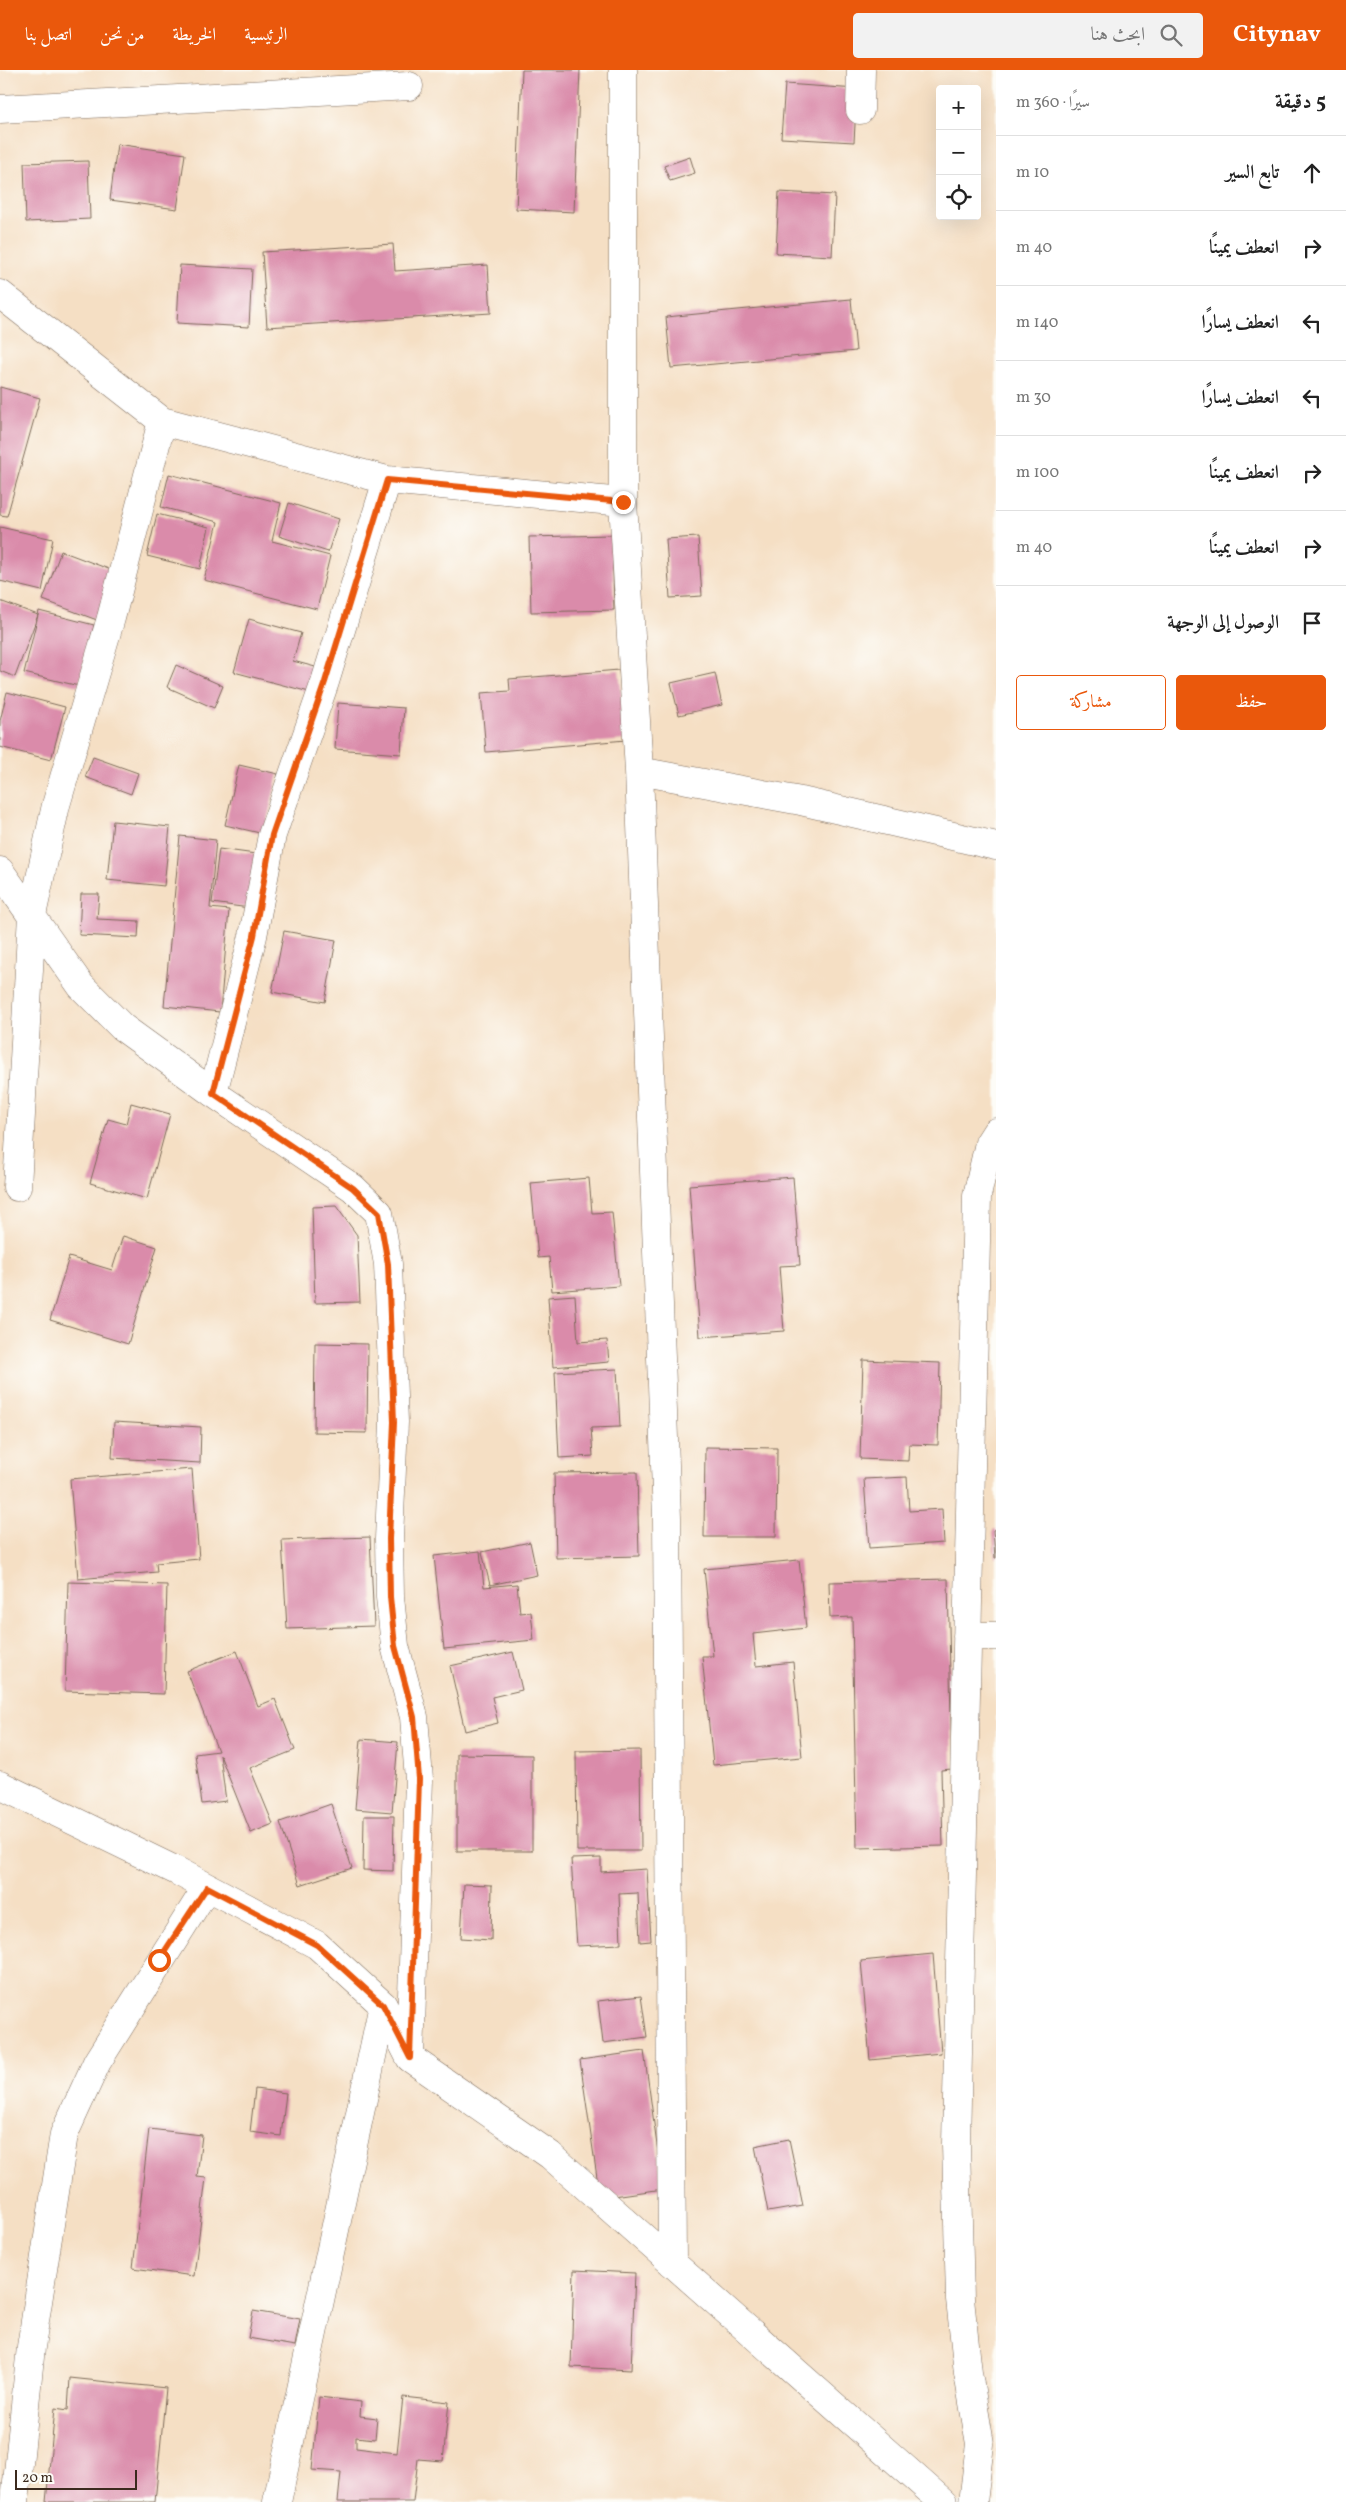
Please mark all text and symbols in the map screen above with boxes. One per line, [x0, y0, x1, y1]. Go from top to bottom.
search box [853, 13, 1203, 58]
text: Citynav [1233, 18, 1321, 52]
icon: search [1157, 21, 1185, 49]
text: ابحث هنا [1091, 22, 1145, 48]
text: اتصل بنا [25, 23, 72, 48]
text: من نحن [100, 23, 144, 48]
text: الخريطة [172, 23, 216, 48]
text: الرئيسية [244, 23, 287, 48]
map controls [936, 85, 981, 220]
button: + [936, 85, 981, 130]
text: 5 دقيقة [1275, 88, 1326, 117]
text: سيرًا · 360 m [1016, 92, 1090, 114]
button: − [936, 130, 981, 175]
icon: ahead [1298, 159, 1326, 187]
text: تابع السير [1226, 160, 1279, 186]
text: 10 m [1016, 162, 1049, 184]
button: locate [936, 175, 981, 220]
icon: right [1298, 234, 1326, 262]
text: انعطف يمينًا [1209, 235, 1279, 261]
text: 40 m [1016, 237, 1052, 259]
icon: left [1298, 309, 1326, 337]
text: انعطف يسارًا [1201, 310, 1279, 336]
text: 140 m [1016, 312, 1058, 334]
icon: left [1298, 384, 1326, 412]
text: انعطف يسارًا [1201, 385, 1279, 411]
text: 30 m [1016, 387, 1051, 409]
icon: right [1298, 459, 1326, 487]
text: انعطف يمينًا [1209, 460, 1279, 486]
text: 100 m [1016, 462, 1059, 484]
route end [612, 491, 635, 514]
icon: right [1298, 534, 1326, 562]
text: انعطف يمينًا [1209, 535, 1279, 561]
text: 40 m [1016, 537, 1052, 559]
icon: arrive [1298, 609, 1326, 637]
text: الوصول إلى الوجهة [1167, 610, 1279, 636]
button: مشاركة [1016, 675, 1166, 730]
button: حفظ [1176, 675, 1326, 730]
route start [148, 1949, 171, 1972]
scale bar [15, 2467, 138, 2490]
text: 20 m [22, 2469, 53, 2488]

